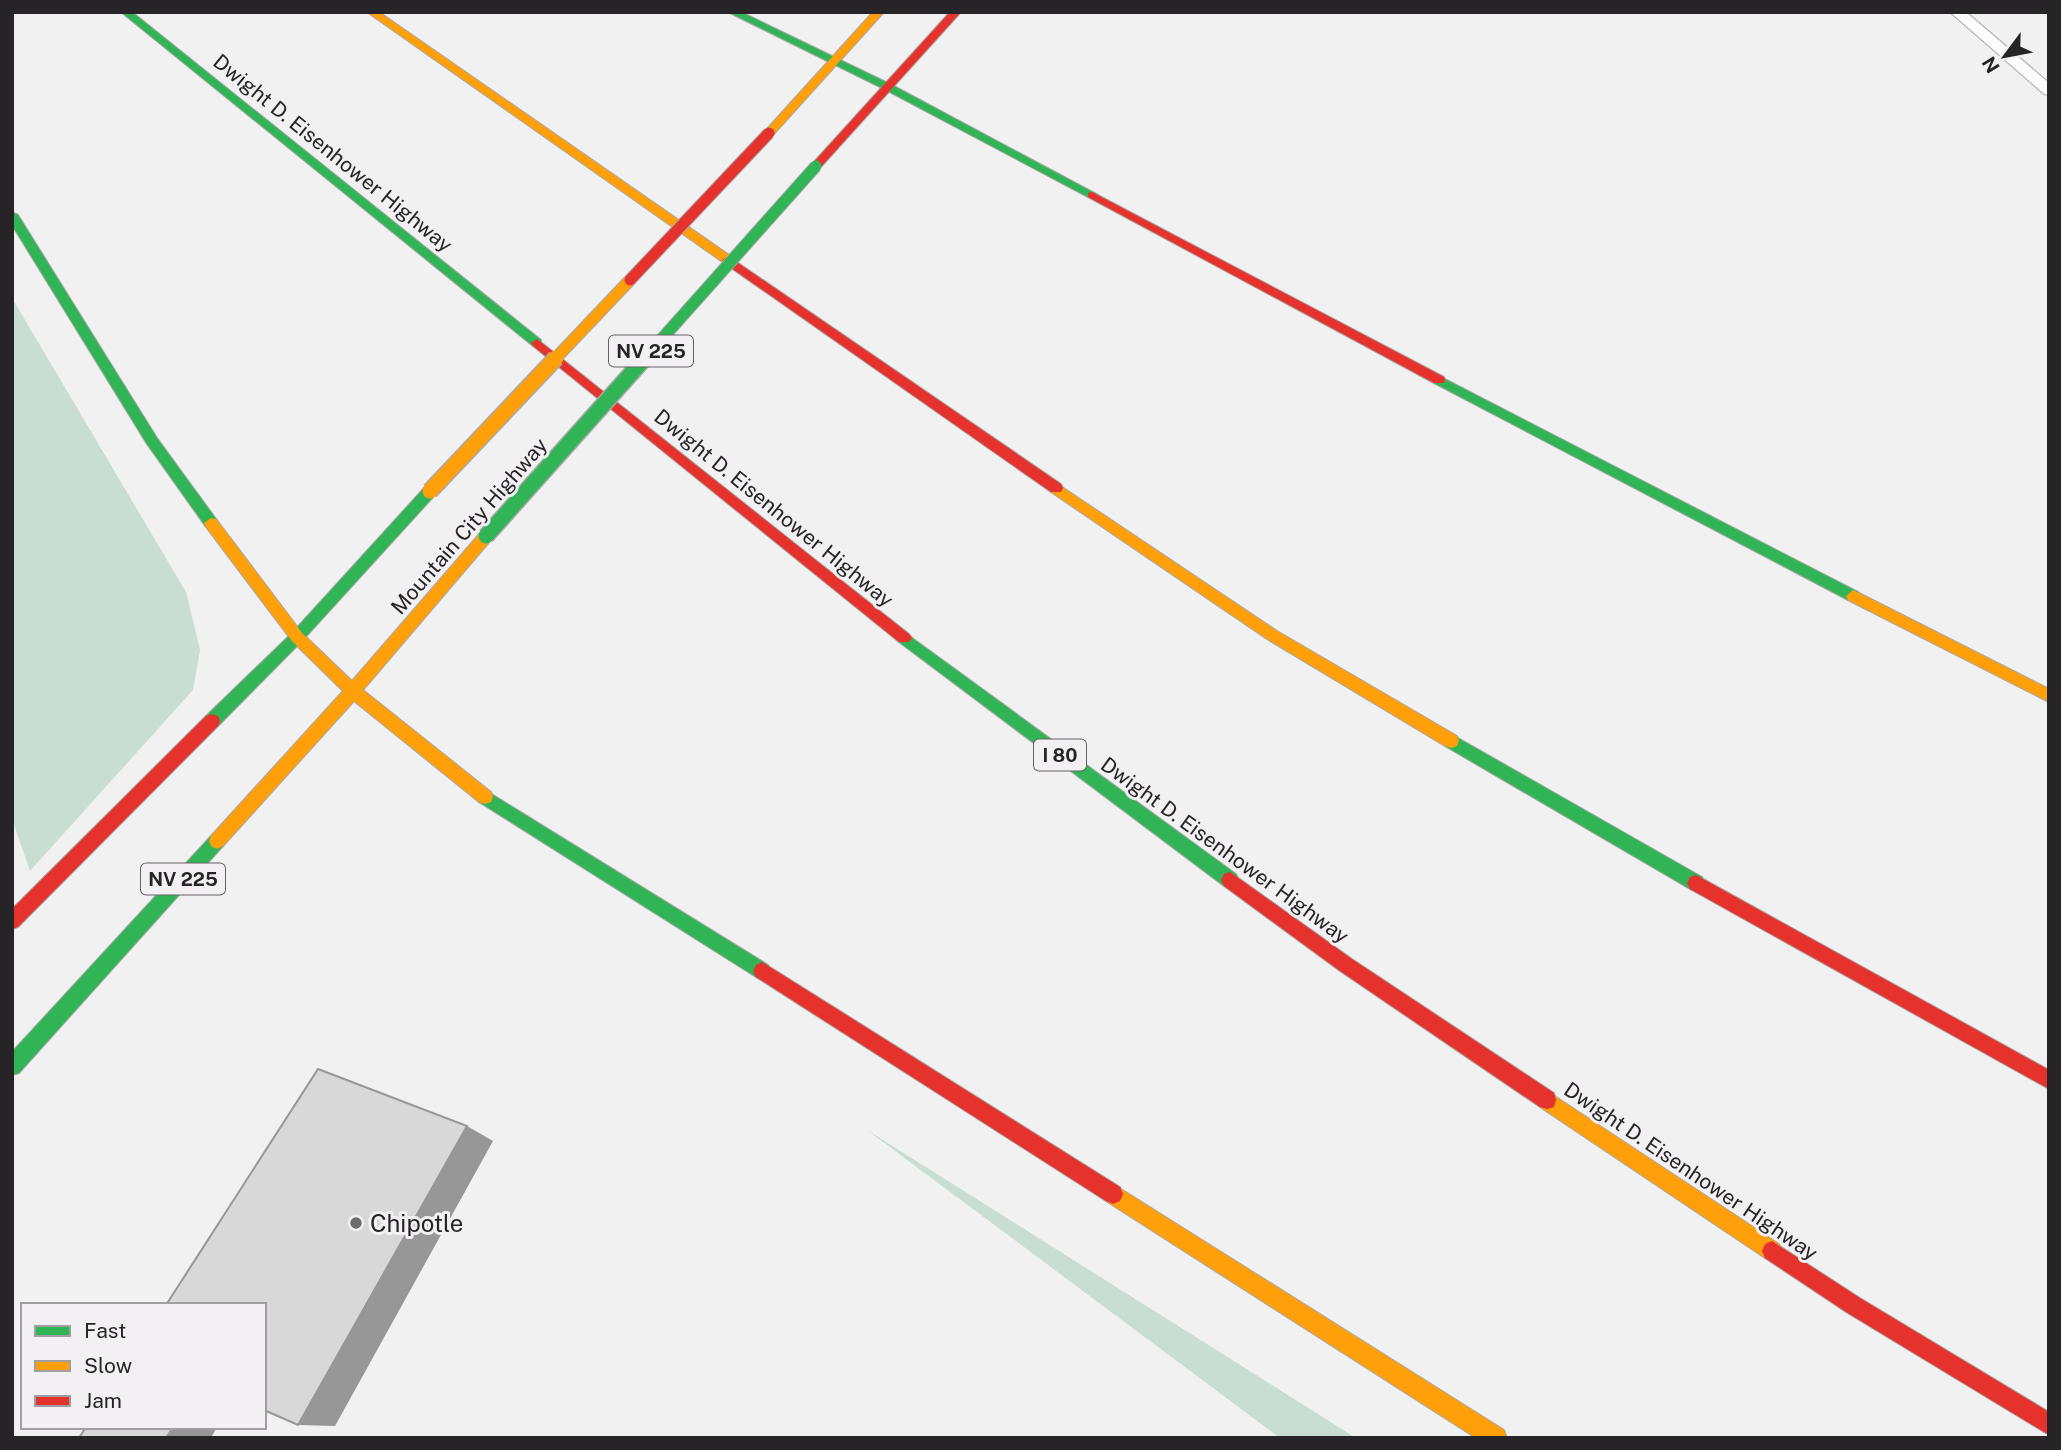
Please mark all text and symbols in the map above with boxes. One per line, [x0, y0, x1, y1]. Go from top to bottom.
north arrow [1970, 21, 2040, 91]
street label: Dwight D. Eisenhower Highway [208, 49, 458, 257]
text: N [1977, 53, 2004, 77]
road number: NV 225 [609, 336, 693, 366]
street label: Dwight D. Eisenhower Highway [649, 404, 899, 612]
street label: Mountain City Highway [386, 433, 552, 619]
road number: I 80 [1034, 740, 1086, 770]
street label: Dwight D. Eisenhower Highway [1096, 752, 1354, 948]
road number: NV 225 [141, 864, 225, 894]
street label: Dwight D. Eisenhower Highway [1559, 1077, 1823, 1265]
place label: Chipotle [370, 1209, 463, 1237]
marker: Chipotle [348, 1215, 364, 1231]
legend [21, 1303, 266, 1429]
text: Fast [84, 1318, 126, 1343]
text: Slow [84, 1353, 132, 1378]
text: Jam [84, 1388, 122, 1413]

